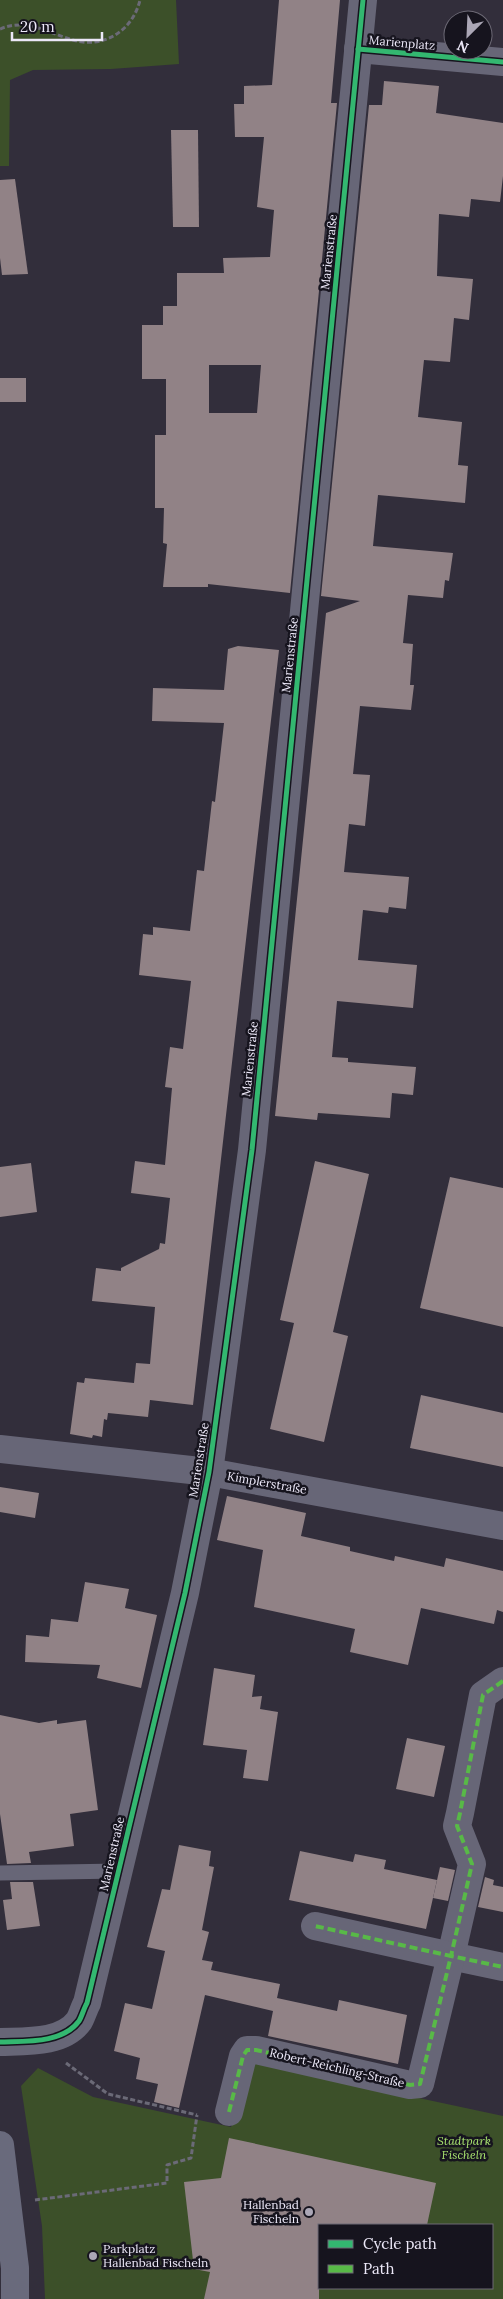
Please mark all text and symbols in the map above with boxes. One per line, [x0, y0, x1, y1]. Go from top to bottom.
scale bar [12, 10, 102, 42]
north arrow [443, 10, 493, 60]
text: 20 m [20, 17, 55, 36]
street label: Marienplatz [368, 32, 436, 53]
text: N [454, 36, 471, 57]
street label: Marienstraße [317, 213, 340, 290]
street label: Marienstraße [278, 616, 301, 693]
street label: Marienstraße [238, 1020, 261, 1097]
street label: Marienstraße [185, 1421, 212, 1499]
street label: Kimplerstraße [226, 1468, 309, 1497]
street label: Marienstraße [96, 1815, 127, 1892]
street label: Robert-Reichling-Straße [268, 2045, 407, 2090]
park label: Stadtpark Fischeln [437, 2133, 491, 2162]
place label: Hallenbad Fischeln [243, 2197, 299, 2226]
marker: Hallenbad Fischeln [303, 2206, 315, 2218]
legend [318, 2224, 493, 2289]
text: Cycle path [363, 2234, 437, 2253]
place label: Parkplatz Hallenbad Fischeln [103, 2241, 208, 2270]
marker: Parkplatz Hallenbad Fischeln [87, 2250, 99, 2262]
text: Path [363, 2259, 394, 2278]

